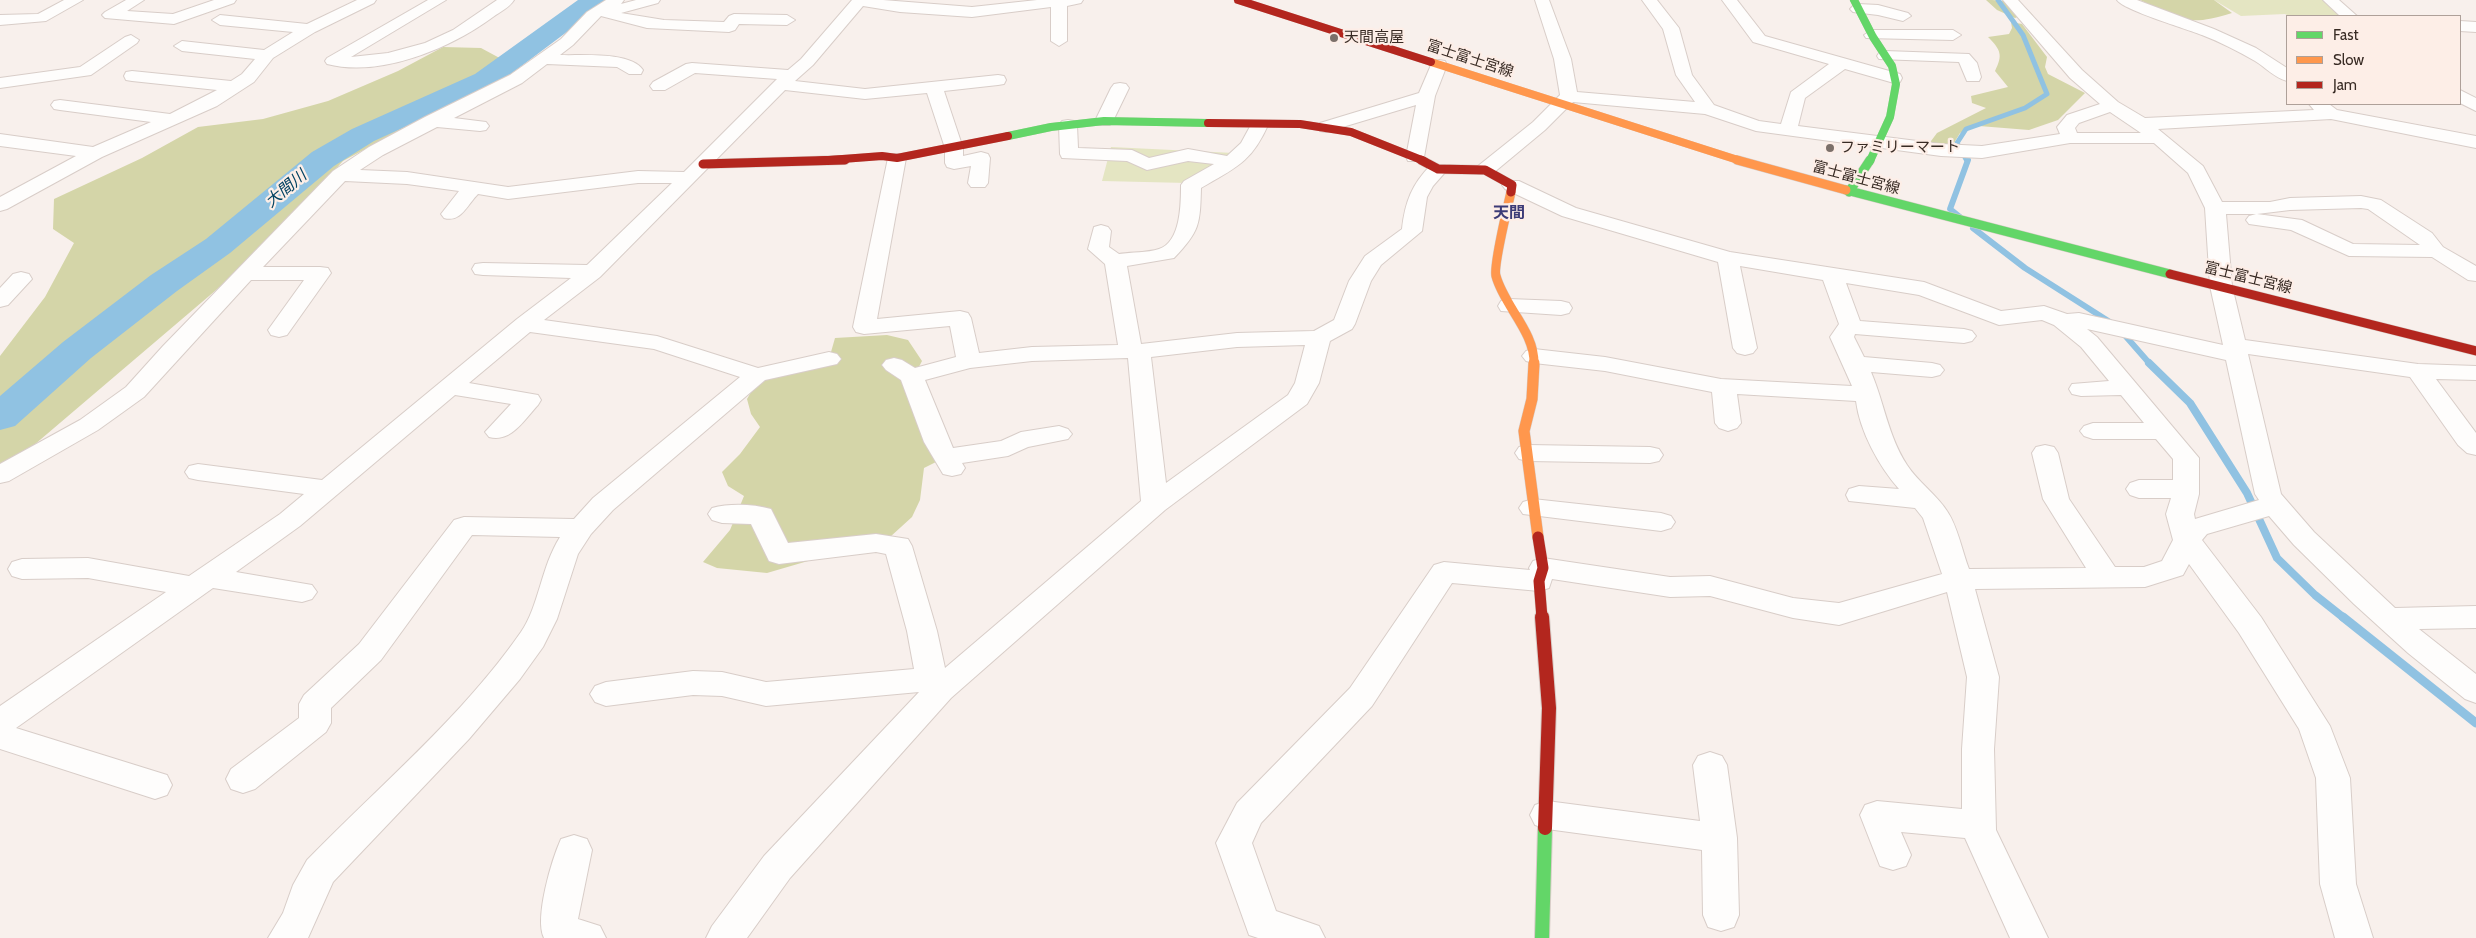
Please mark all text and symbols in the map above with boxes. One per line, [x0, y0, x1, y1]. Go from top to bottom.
legend [2286, 15, 2461, 105]
text: Fast [2333, 26, 2358, 44]
place label: 天間高屋 [1344, 29, 1404, 47]
marker: 天間高屋 [1328, 32, 1340, 44]
street label: 富士富士宮線 [1424, 37, 1516, 81]
text: Slow [2333, 51, 2364, 69]
text: Jam [2333, 76, 2357, 94]
place label: ファミリーマート [1840, 139, 1960, 157]
marker: ファミリーマート [1824, 142, 1836, 154]
street label: 富士富士宮線 [1810, 158, 1902, 198]
water label: 大間川 [261, 166, 311, 212]
district label: 天間 [1493, 203, 1525, 223]
street label: 富士富士宮線 [2202, 258, 2294, 298]

